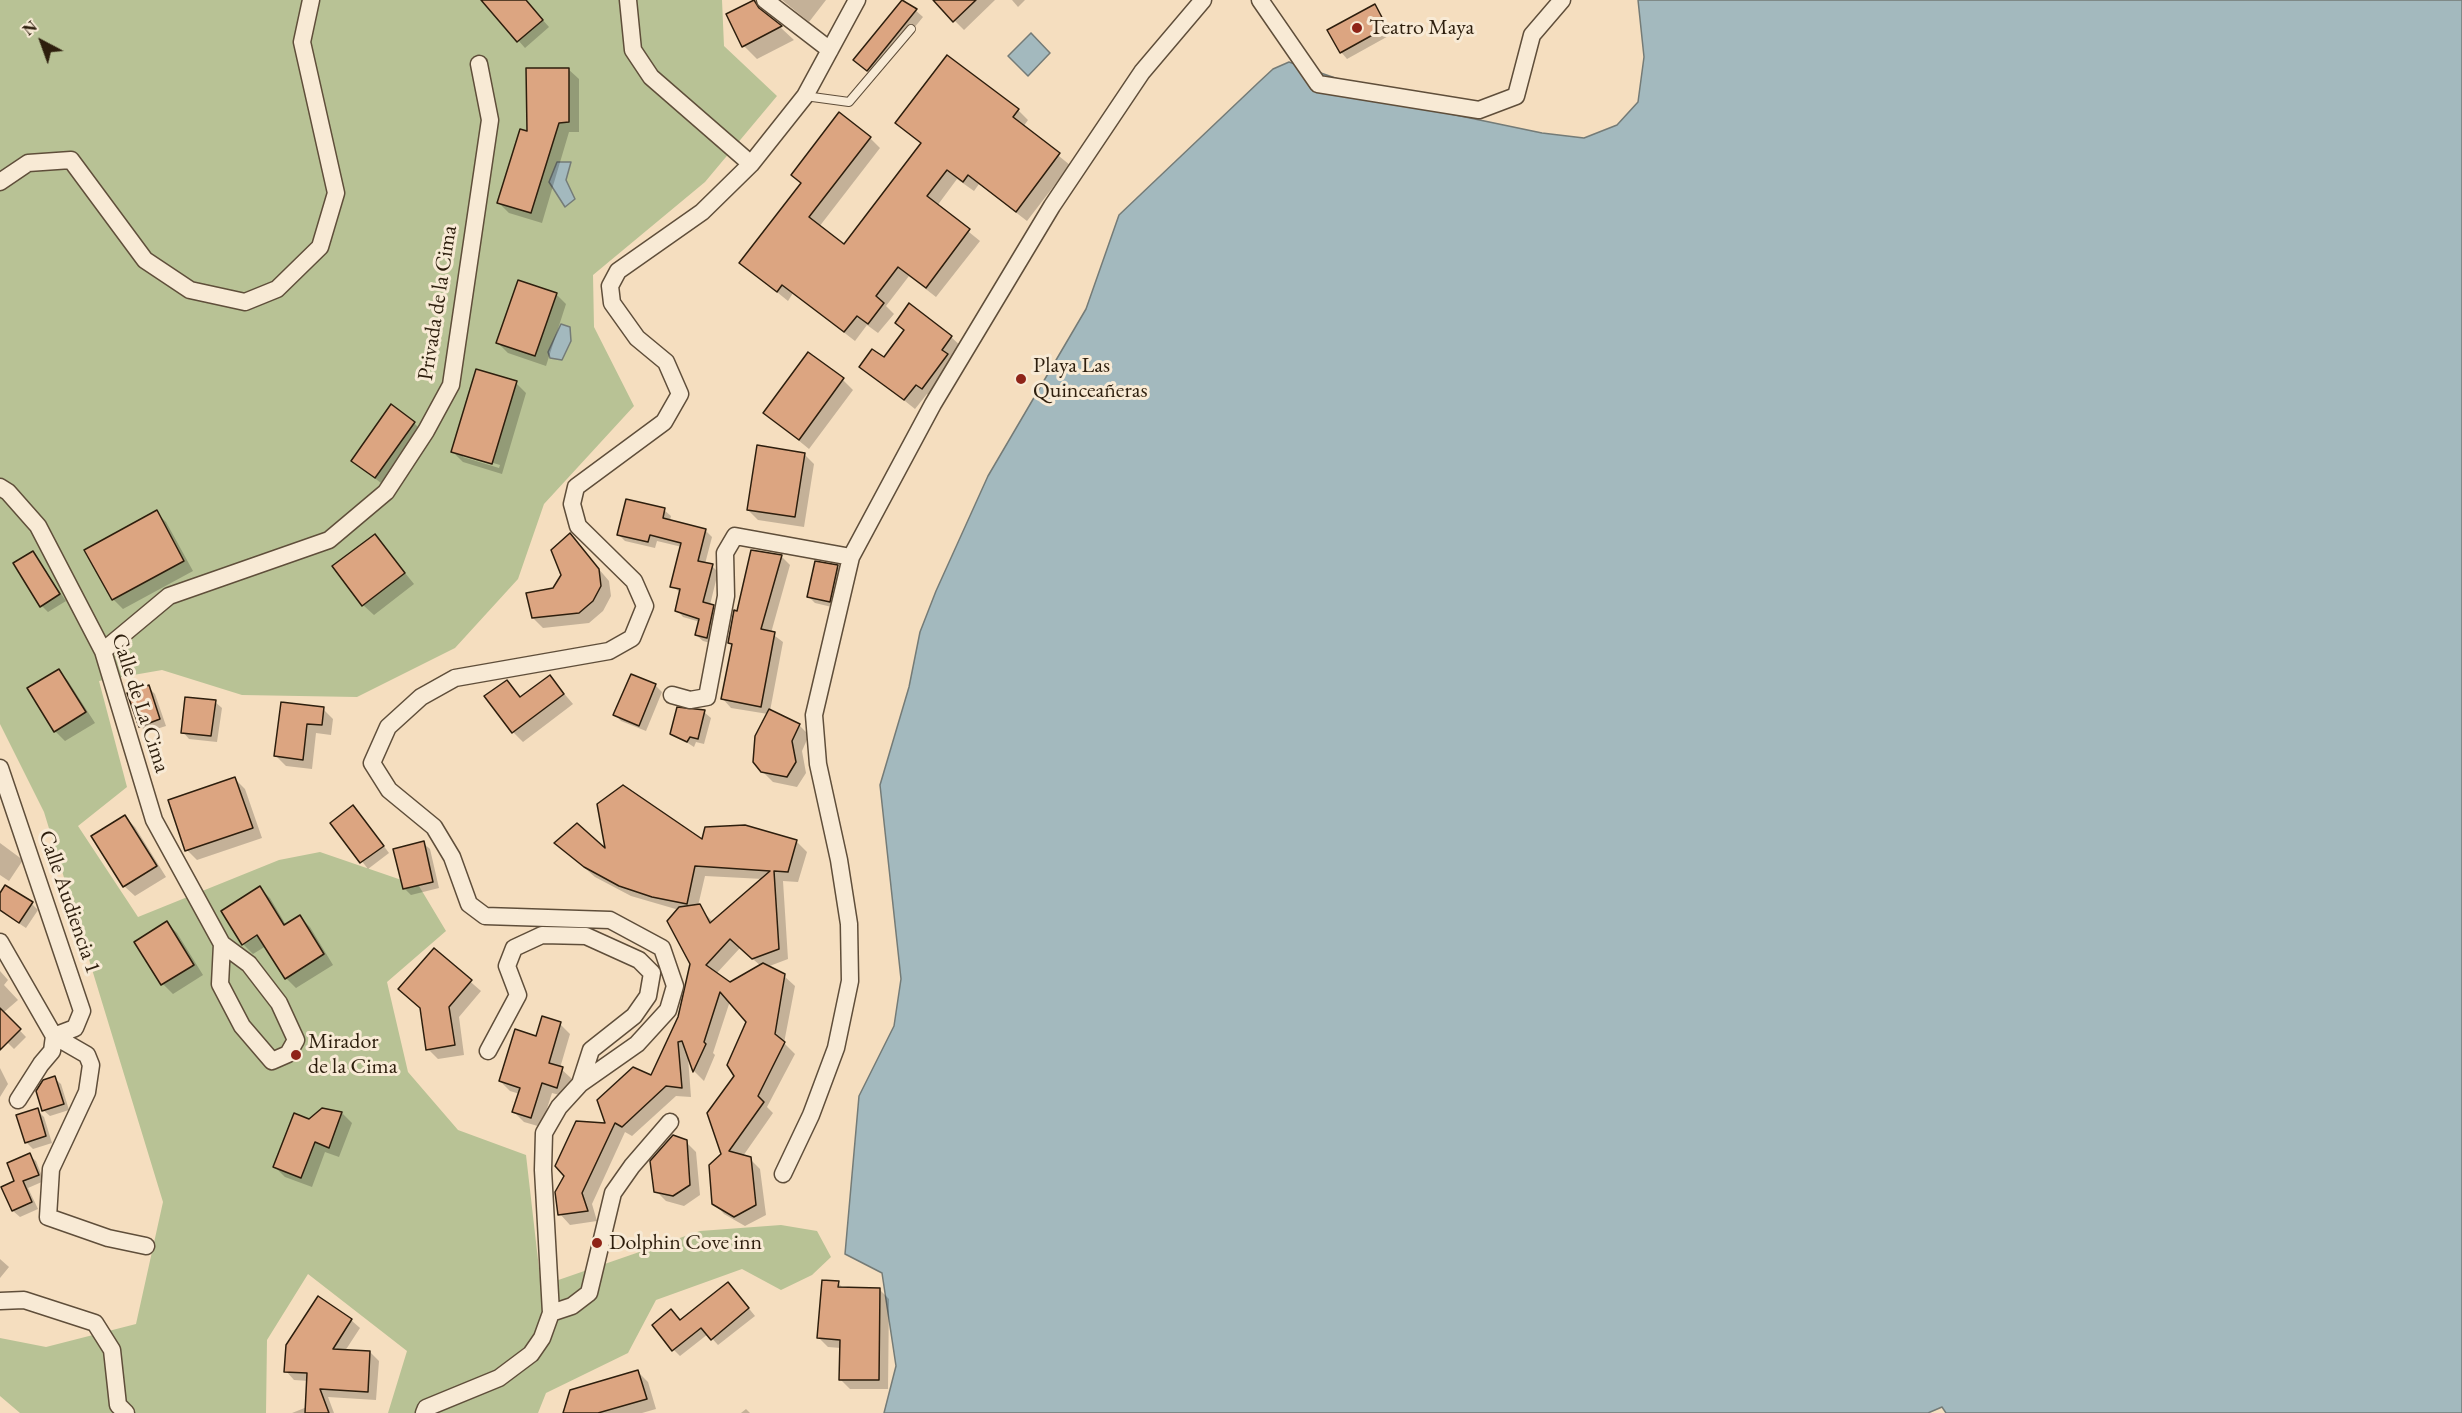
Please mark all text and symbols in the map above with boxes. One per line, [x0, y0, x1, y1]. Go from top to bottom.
north arrow [12, 12, 72, 72]
place label: Teatro Maya [1369, 15, 1474, 41]
text: N [18, 16, 42, 40]
marker: Teatro Maya [1350, 21, 1364, 35]
street label: Privada de la Cima [413, 224, 463, 382]
place label: Playa Las Quinceañeras [1033, 353, 1148, 404]
marker: Playa Las Quinceañeras [1014, 372, 1028, 386]
street label: Calle de La Cima [105, 630, 175, 776]
street label: Calle Audiencia 1 [32, 827, 106, 977]
place label: Mirador de la Cima [308, 1029, 397, 1080]
marker: Mirador de la Cima [289, 1048, 303, 1062]
place label: Dolphin Cove inn [609, 1230, 762, 1256]
marker: Dolphin Cove inn [590, 1236, 604, 1250]

